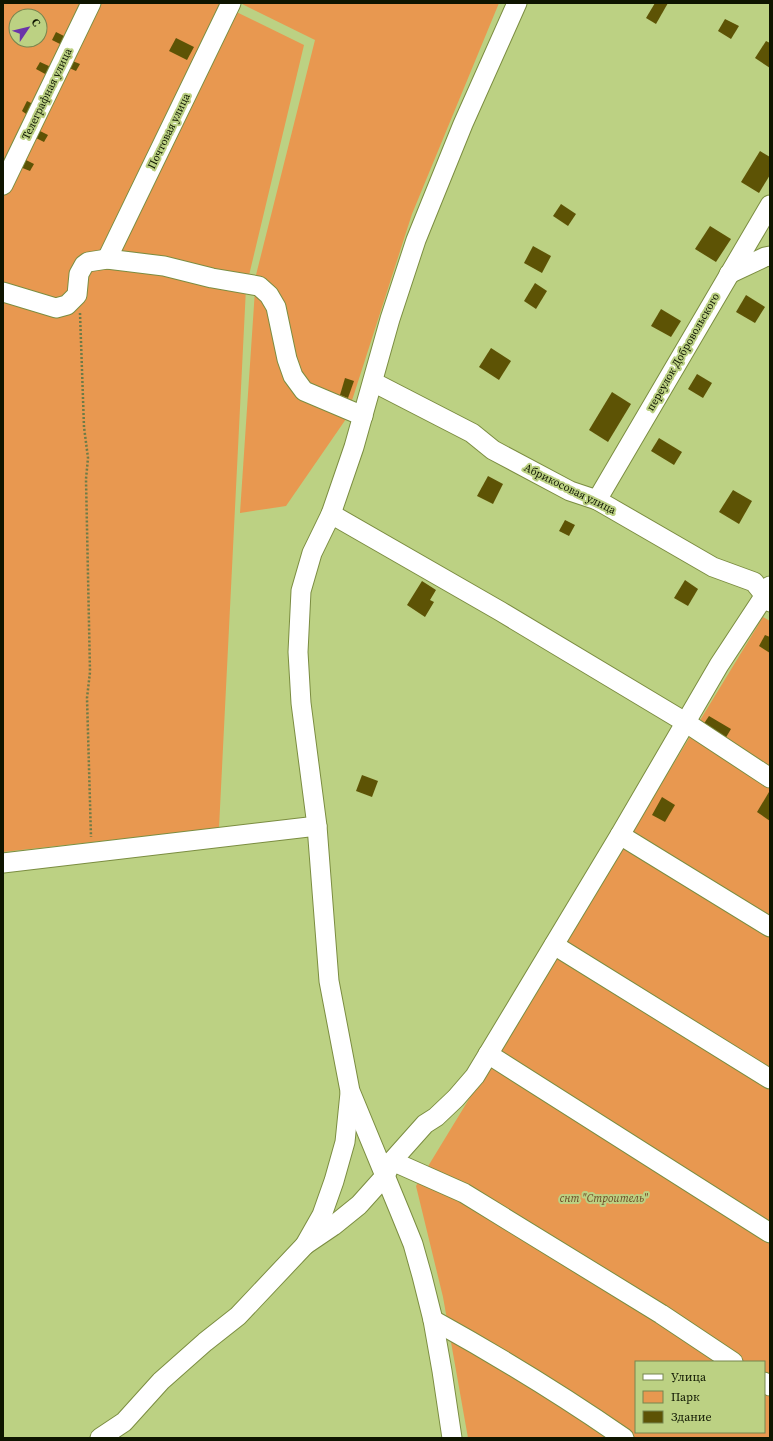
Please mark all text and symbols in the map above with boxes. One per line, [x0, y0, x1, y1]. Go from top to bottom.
north arrow [8, 8, 48, 48]
text: С [28, 15, 44, 30]
street label: Телеграфная улица [18, 45, 76, 142]
street label: Почтовая улица [144, 90, 194, 171]
street label: переулок Добровольского [643, 290, 723, 414]
street label: Абрикосовая улица [522, 460, 619, 518]
park label: снт "Строитель" [560, 1191, 649, 1206]
legend [635, 1361, 765, 1433]
text: Улица [671, 1369, 707, 1385]
text: Парк [671, 1389, 700, 1405]
text: Здание [671, 1409, 712, 1425]

